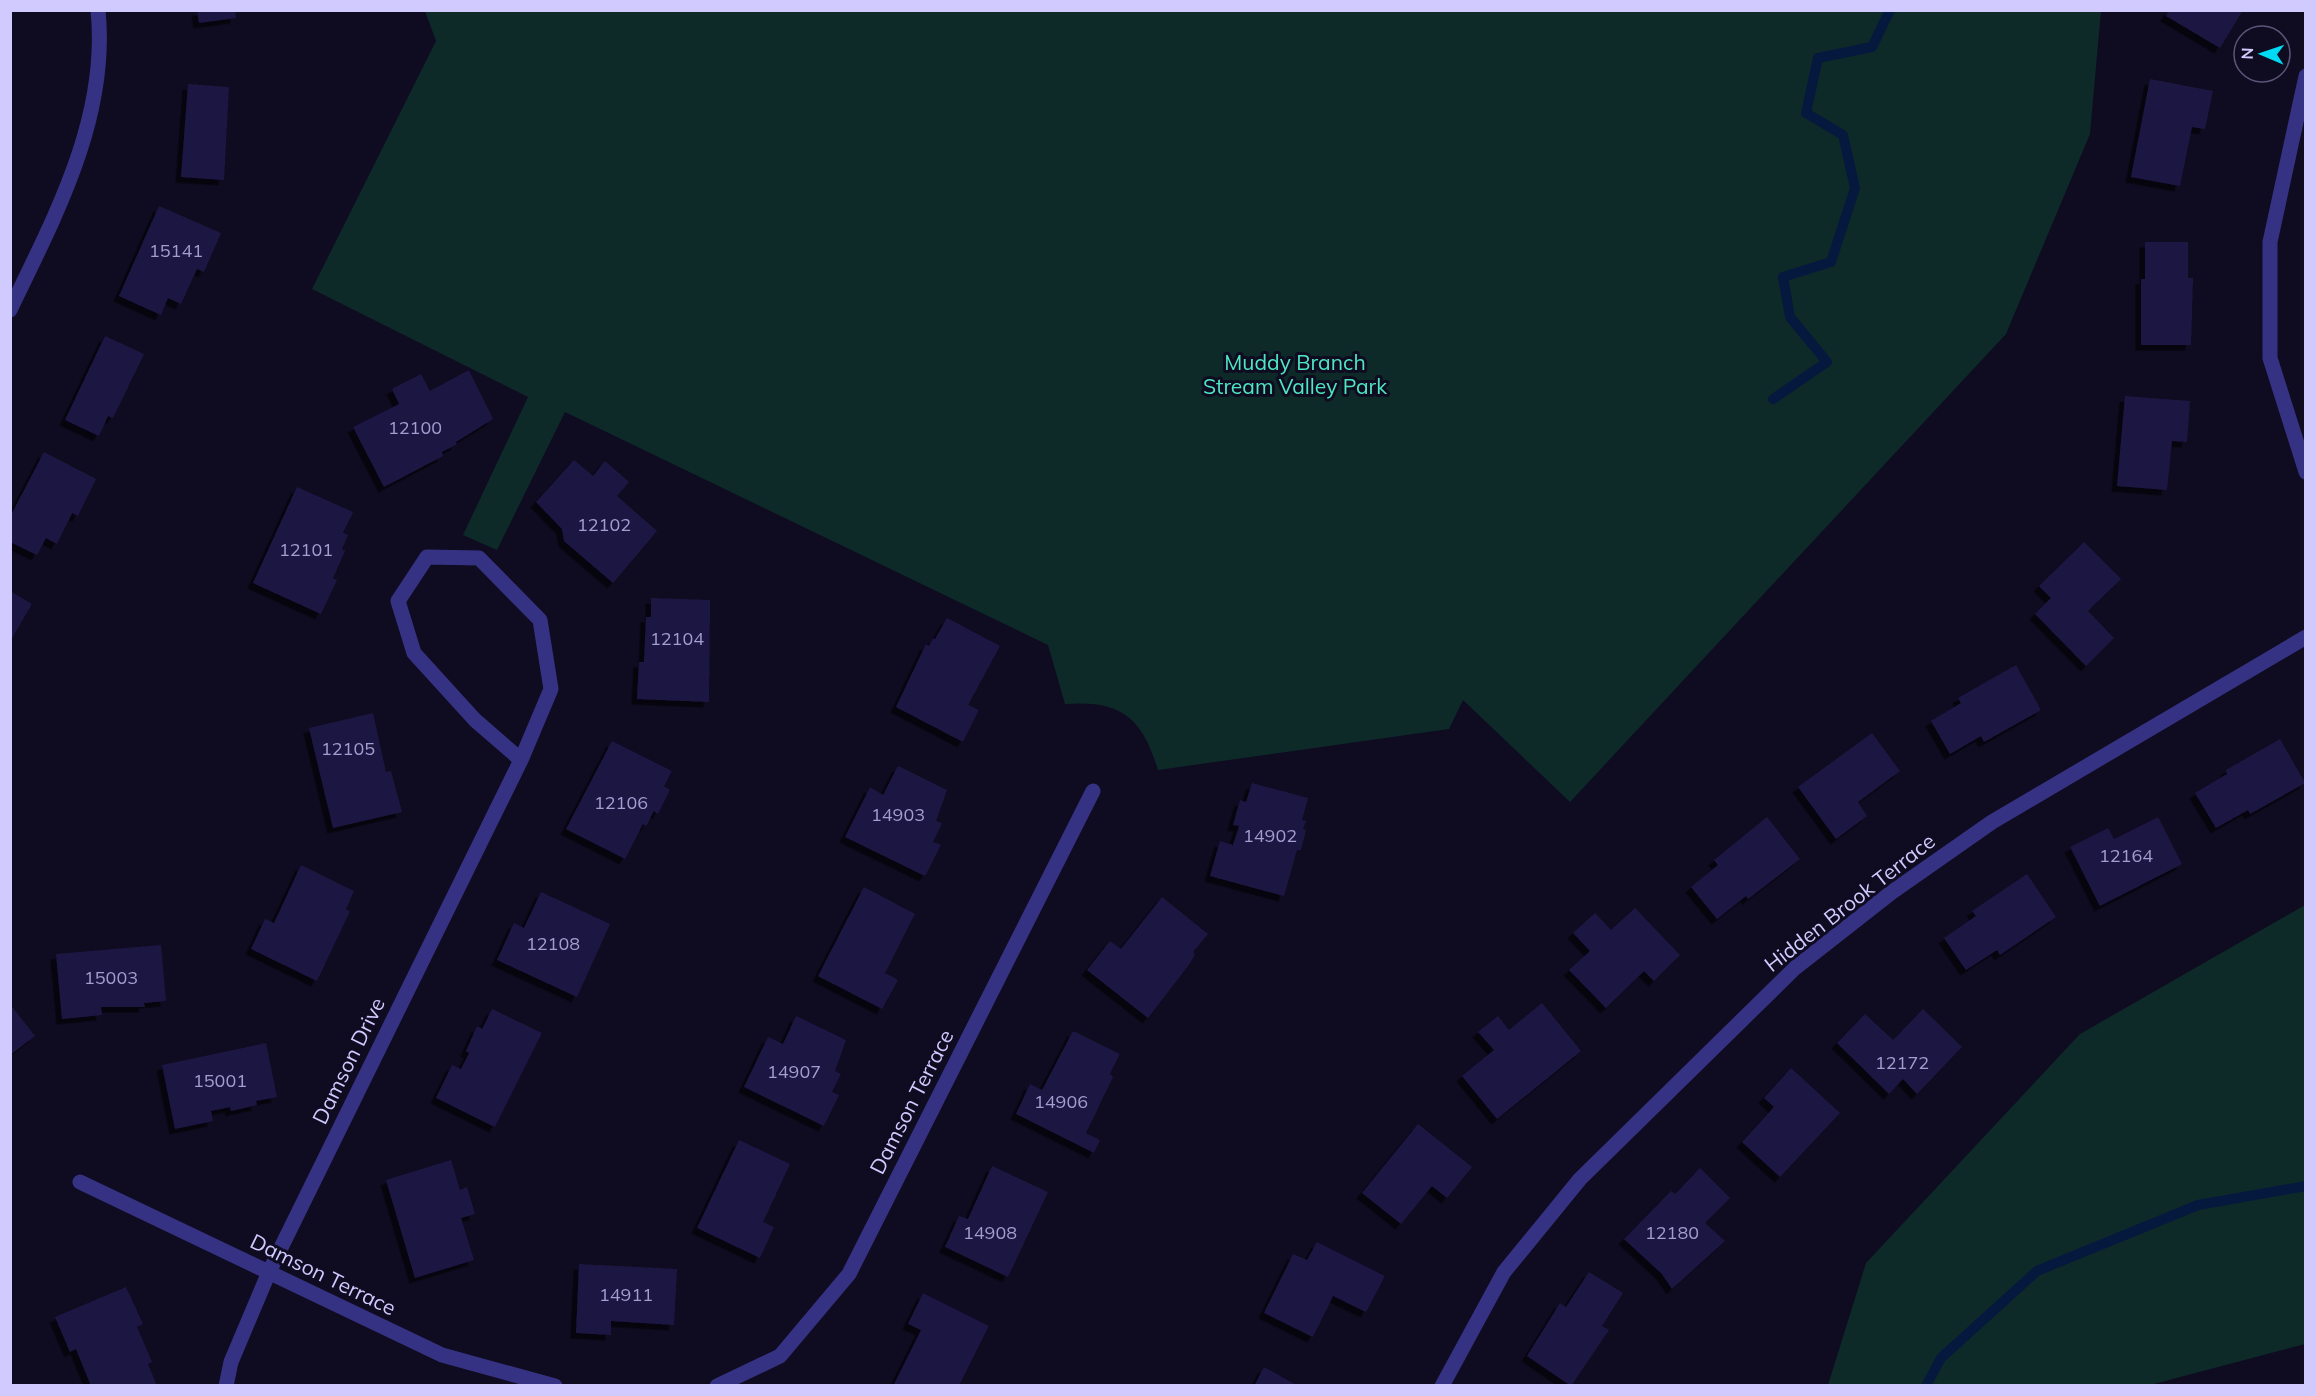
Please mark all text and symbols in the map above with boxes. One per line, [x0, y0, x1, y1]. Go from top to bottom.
north arrow [2232, 24, 2292, 84]
text: N [2237, 47, 2257, 60]
house number: 15141 [149, 239, 203, 262]
park label: Muddy Branch Stream Valley Park [1203, 349, 1387, 399]
house number: 12100 [388, 416, 442, 439]
house number: 12102 [577, 513, 631, 536]
house number: 12101 [279, 538, 333, 561]
house number: 12104 [650, 627, 704, 650]
house number: 12105 [321, 737, 375, 760]
house number: 12106 [594, 791, 648, 814]
house number: 14903 [871, 803, 925, 826]
house number: 14902 [1243, 824, 1297, 847]
street label: Hidden Brook Terrace [1759, 828, 1940, 977]
house number: 12164 [2099, 844, 2153, 867]
house number: 12108 [526, 932, 580, 955]
house number: 15003 [84, 966, 138, 989]
street label: Damson Drive [306, 993, 390, 1128]
street label: Damson Terrace [863, 1025, 959, 1178]
house number: 12172 [1875, 1051, 1929, 1074]
house number: 14907 [767, 1060, 821, 1083]
house number: 15001 [193, 1069, 247, 1092]
house number: 14906 [1034, 1090, 1088, 1113]
house number: 14908 [963, 1221, 1017, 1244]
house number: 12180 [1645, 1221, 1699, 1244]
street label: Damson Terrace [246, 1228, 400, 1321]
house number: 14911 [599, 1283, 653, 1306]

